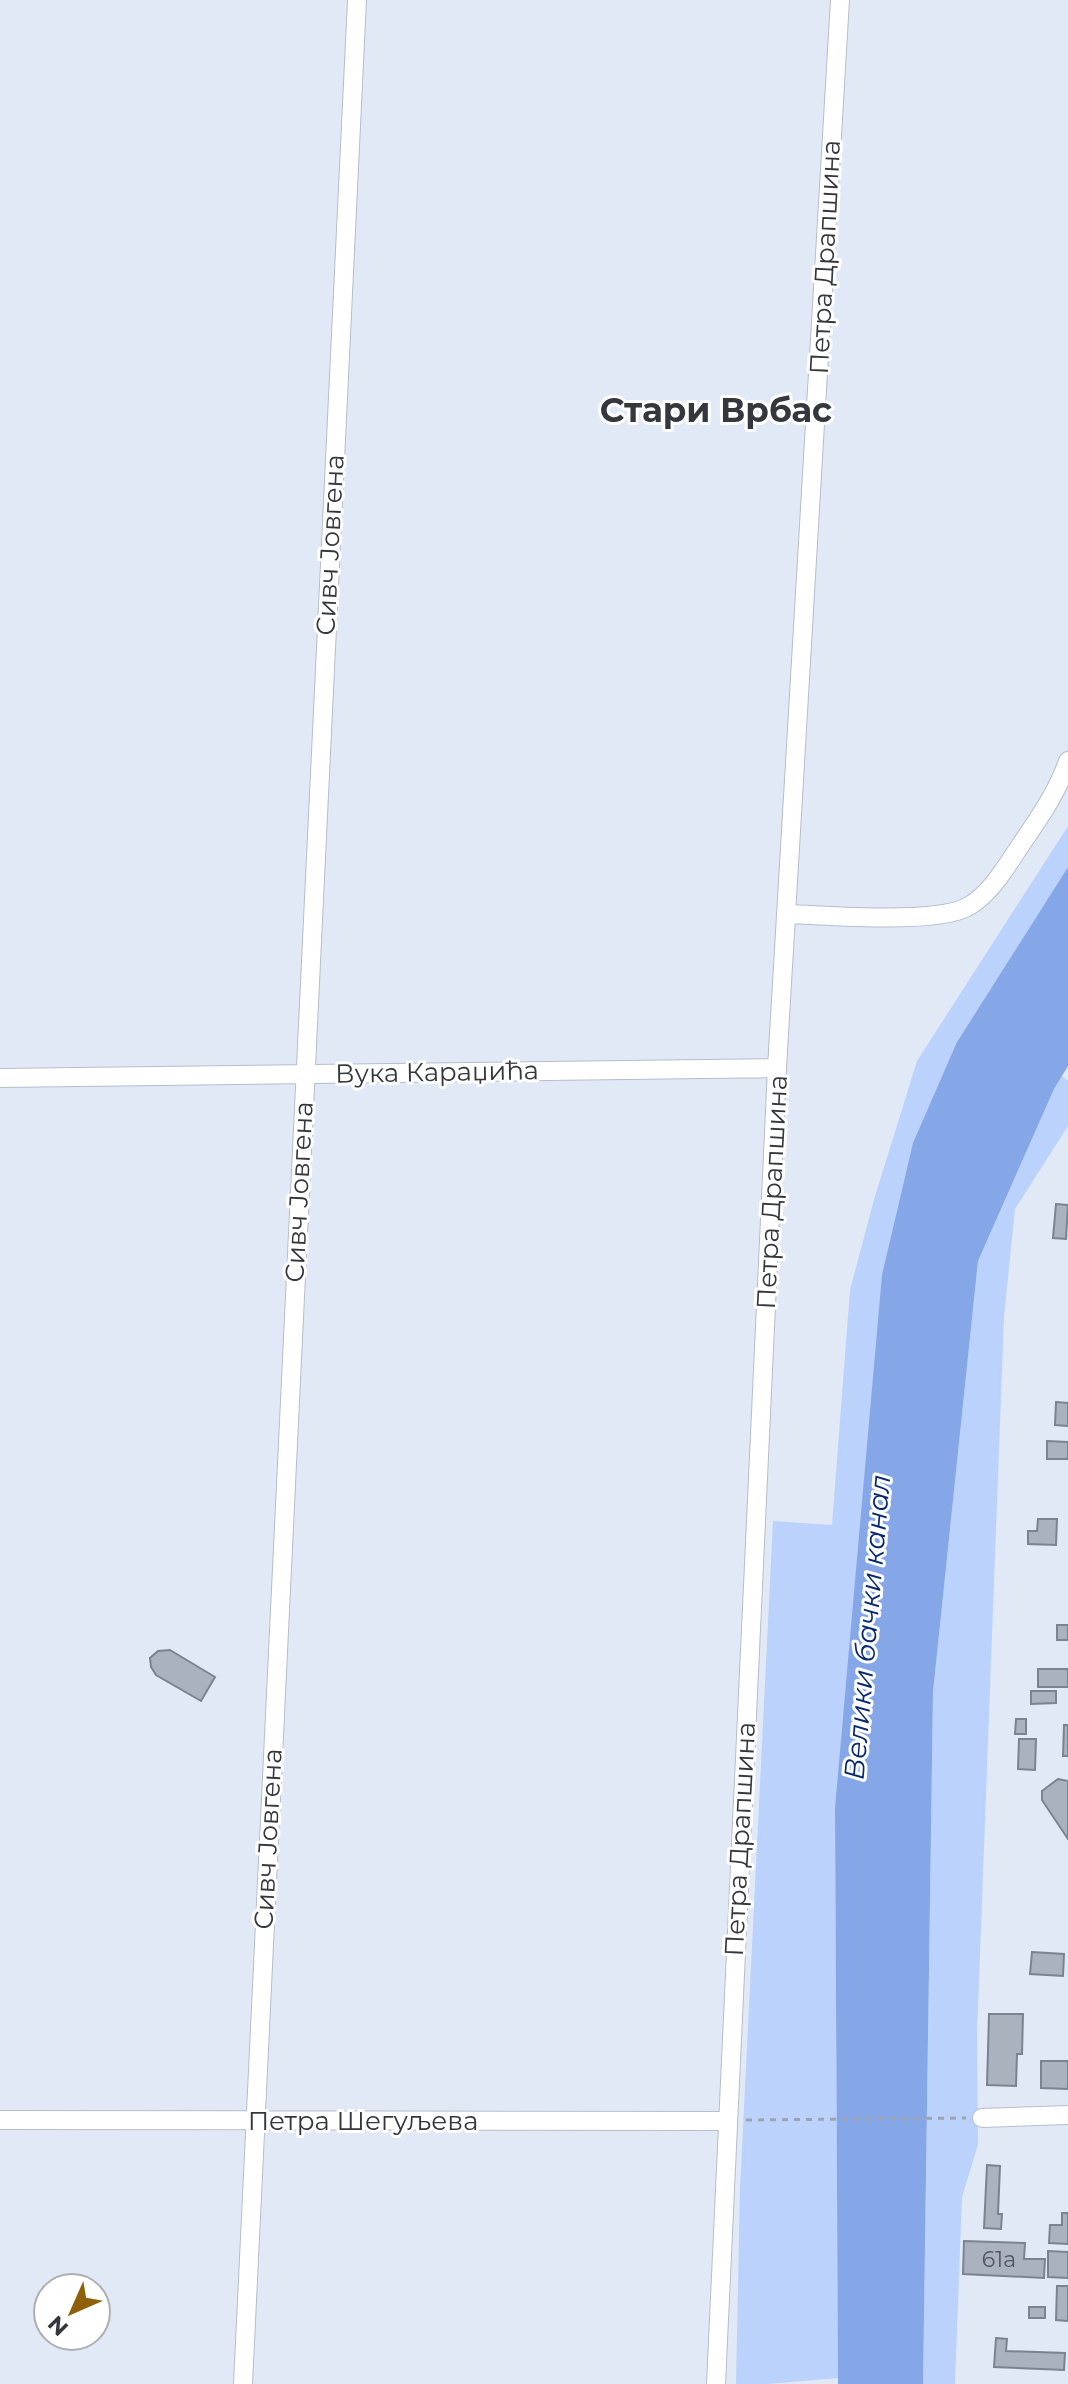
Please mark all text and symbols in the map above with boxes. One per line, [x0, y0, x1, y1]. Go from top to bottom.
street label: Петра Драпшина [803, 139, 847, 375]
district label: Стари Врбас [600, 389, 832, 431]
street label: Сивч Јовгена [309, 454, 351, 636]
street label: Вука Караџића [335, 1054, 539, 1090]
street label: Петра Драпшина [750, 1074, 794, 1310]
street label: Сивч Јовгена [278, 1101, 320, 1283]
water label: Велики бачки канал [837, 1473, 897, 1781]
street label: Петра Драпшина [718, 1721, 762, 1957]
street label: Сивч Јовгена [247, 1748, 289, 1930]
street label: Петра Шегуљева [248, 2105, 478, 2137]
house number: 61a [982, 2246, 1016, 2273]
north arrow [32, 2272, 112, 2352]
text: N [42, 2310, 74, 2342]

